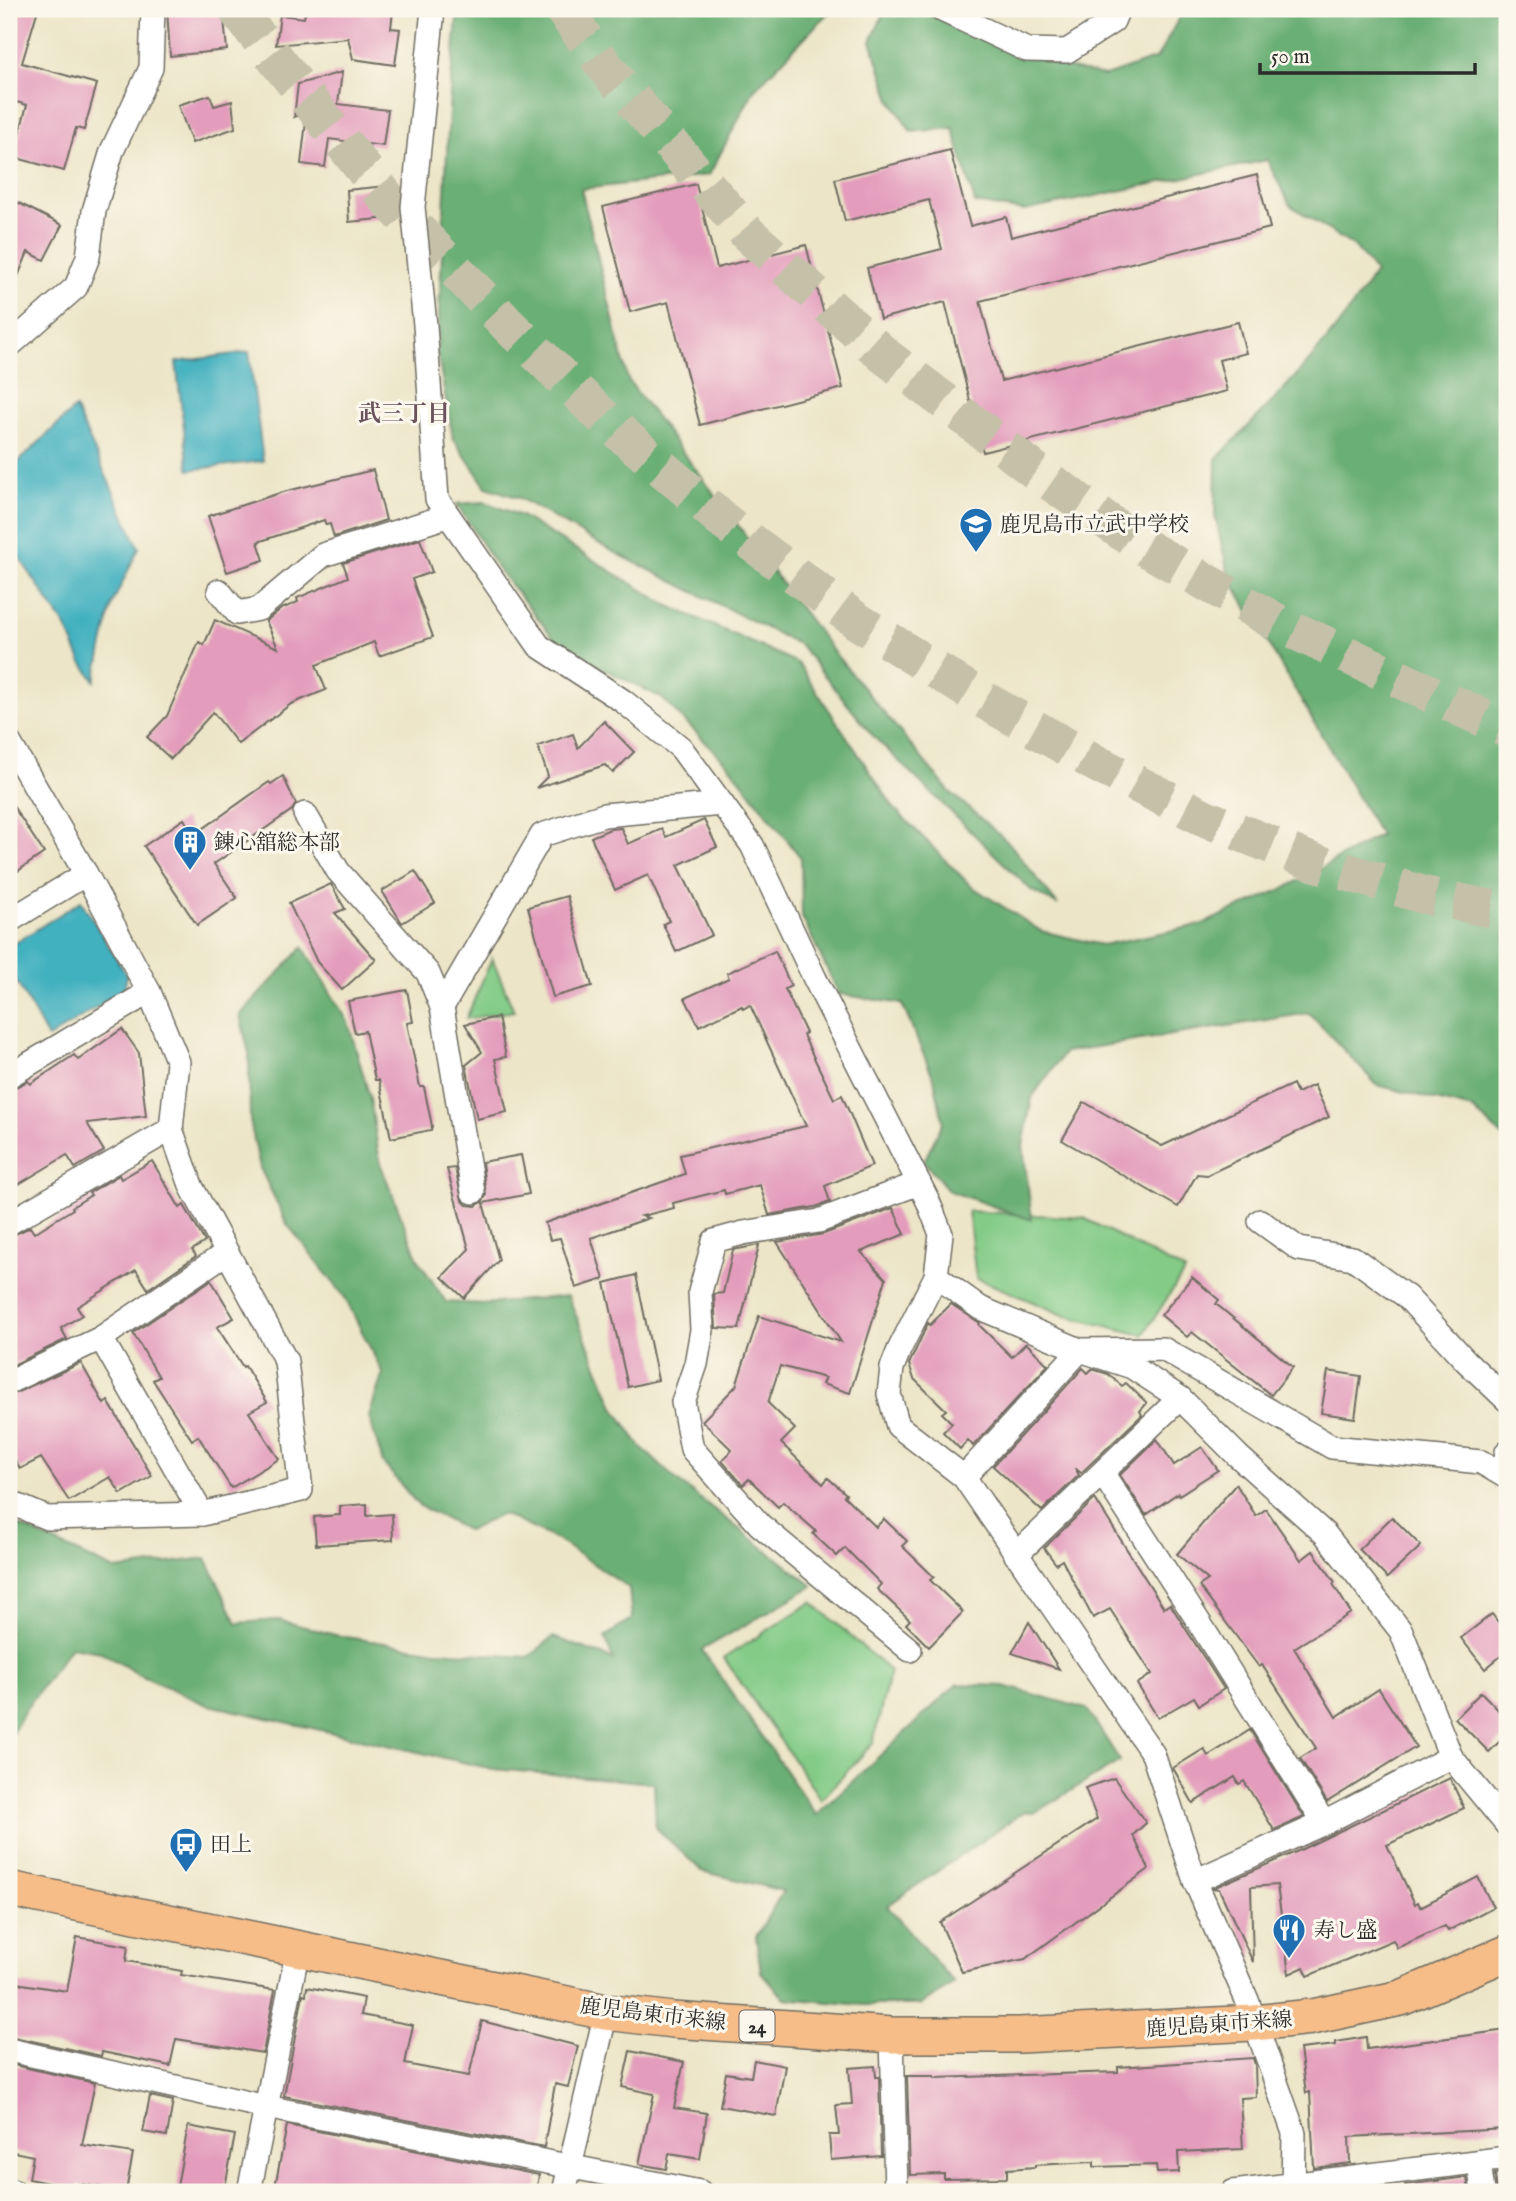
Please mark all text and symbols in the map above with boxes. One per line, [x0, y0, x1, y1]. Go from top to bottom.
scale bar [1260, 32, 1476, 76]
text: 50 m [1271, 44, 1310, 71]
district label: 武三丁目 [358, 400, 450, 429]
school or university icon: 鹿児島市立武中学校 [957, 505, 995, 554]
place label: 鹿児島市立武中学校 [1000, 512, 1189, 539]
building icon: 錬心舘総本部 [171, 823, 209, 872]
place label: 錬心舘総本部 [214, 830, 340, 857]
bus stop icon: 田上 [167, 1825, 205, 1874]
place label: 田上 [210, 1832, 252, 1859]
restaurant icon: 寿し盛 [1270, 1911, 1308, 1960]
place label: 寿し盛 [1314, 1918, 1377, 1945]
street label: 鹿児島東市来線 [578, 1993, 727, 2038]
street label: 鹿児島東市来線 [1145, 2007, 1293, 2044]
road number: 24 [740, 2010, 774, 2042]

